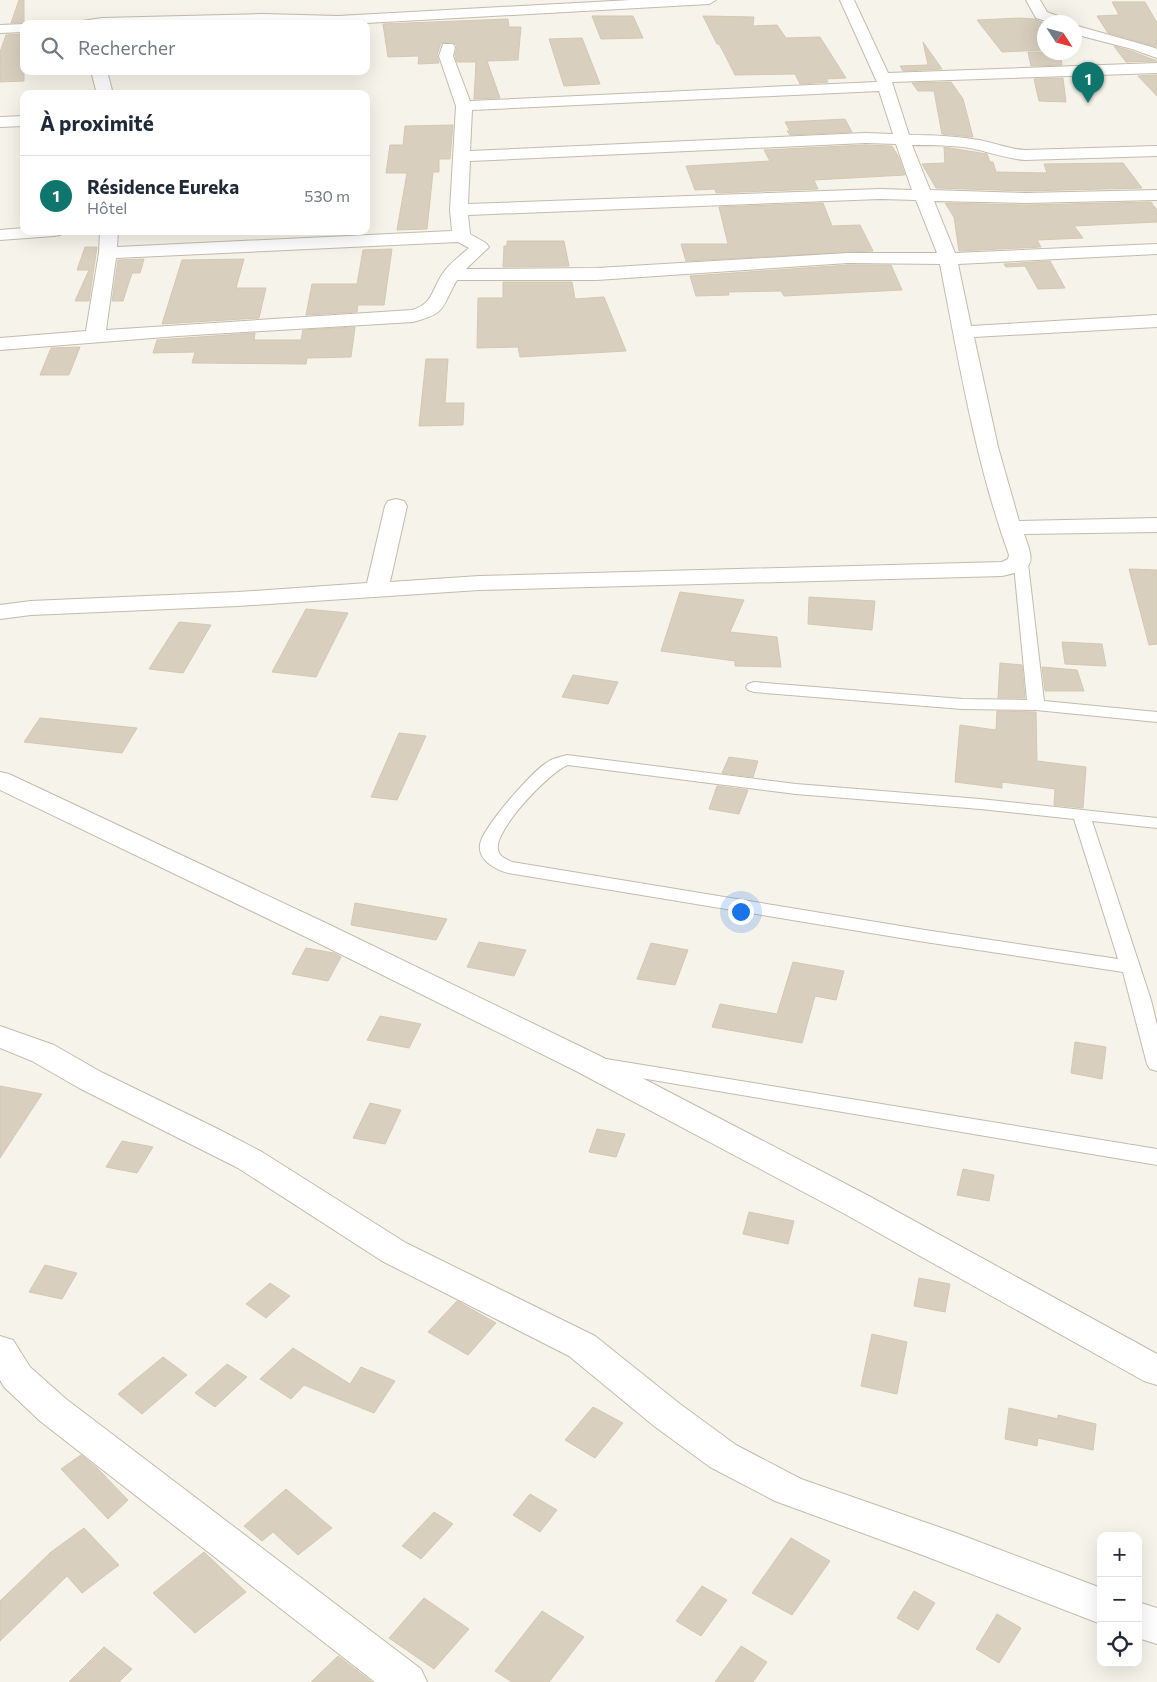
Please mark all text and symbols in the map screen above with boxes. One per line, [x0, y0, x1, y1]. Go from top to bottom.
north arrow [1037, 15, 1082, 60]
search box [20, 20, 370, 75]
icon: search [38, 34, 66, 62]
text: Rechercher [78, 36, 176, 59]
pin: 1 [1072, 62, 1104, 103]
text: À proximité [40, 110, 154, 135]
text: Résidence Eureka [87, 175, 239, 198]
text: 1 [52, 186, 60, 205]
text: 530 m [304, 186, 350, 205]
text: Hôtel [87, 198, 127, 217]
your location [728, 899, 754, 925]
map controls [1097, 1532, 1142, 1667]
button: + [1097, 1532, 1142, 1577]
button: − [1097, 1577, 1142, 1622]
button: locate [1097, 1622, 1142, 1667]

